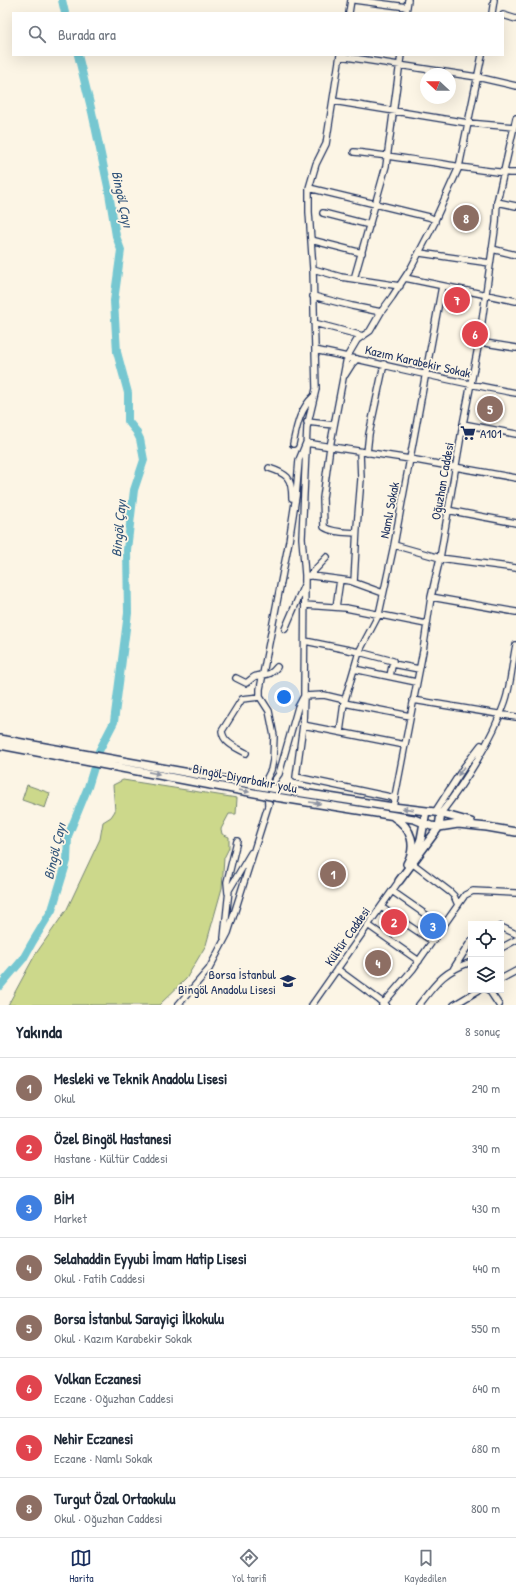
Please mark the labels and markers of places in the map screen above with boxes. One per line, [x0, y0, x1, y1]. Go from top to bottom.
pin: 8 [453, 203, 479, 233]
pin: 7 [444, 285, 470, 315]
pin: 6 [462, 319, 488, 349]
pin: 5 [477, 394, 503, 424]
supermarket icon: A101 [459, 424, 477, 442]
place label: A101 [480, 424, 502, 442]
pin: 1 [320, 859, 346, 889]
pin: 2 [381, 907, 407, 937]
pin: 3 [420, 911, 446, 941]
pin: 4 [365, 948, 391, 978]
place label: Borsa İstanbul Bingöl Anadolu Lisesi [178, 965, 277, 998]
school or university icon: Borsa İstanbul Bingöl Anadolu Lisesi [279, 972, 297, 990]

